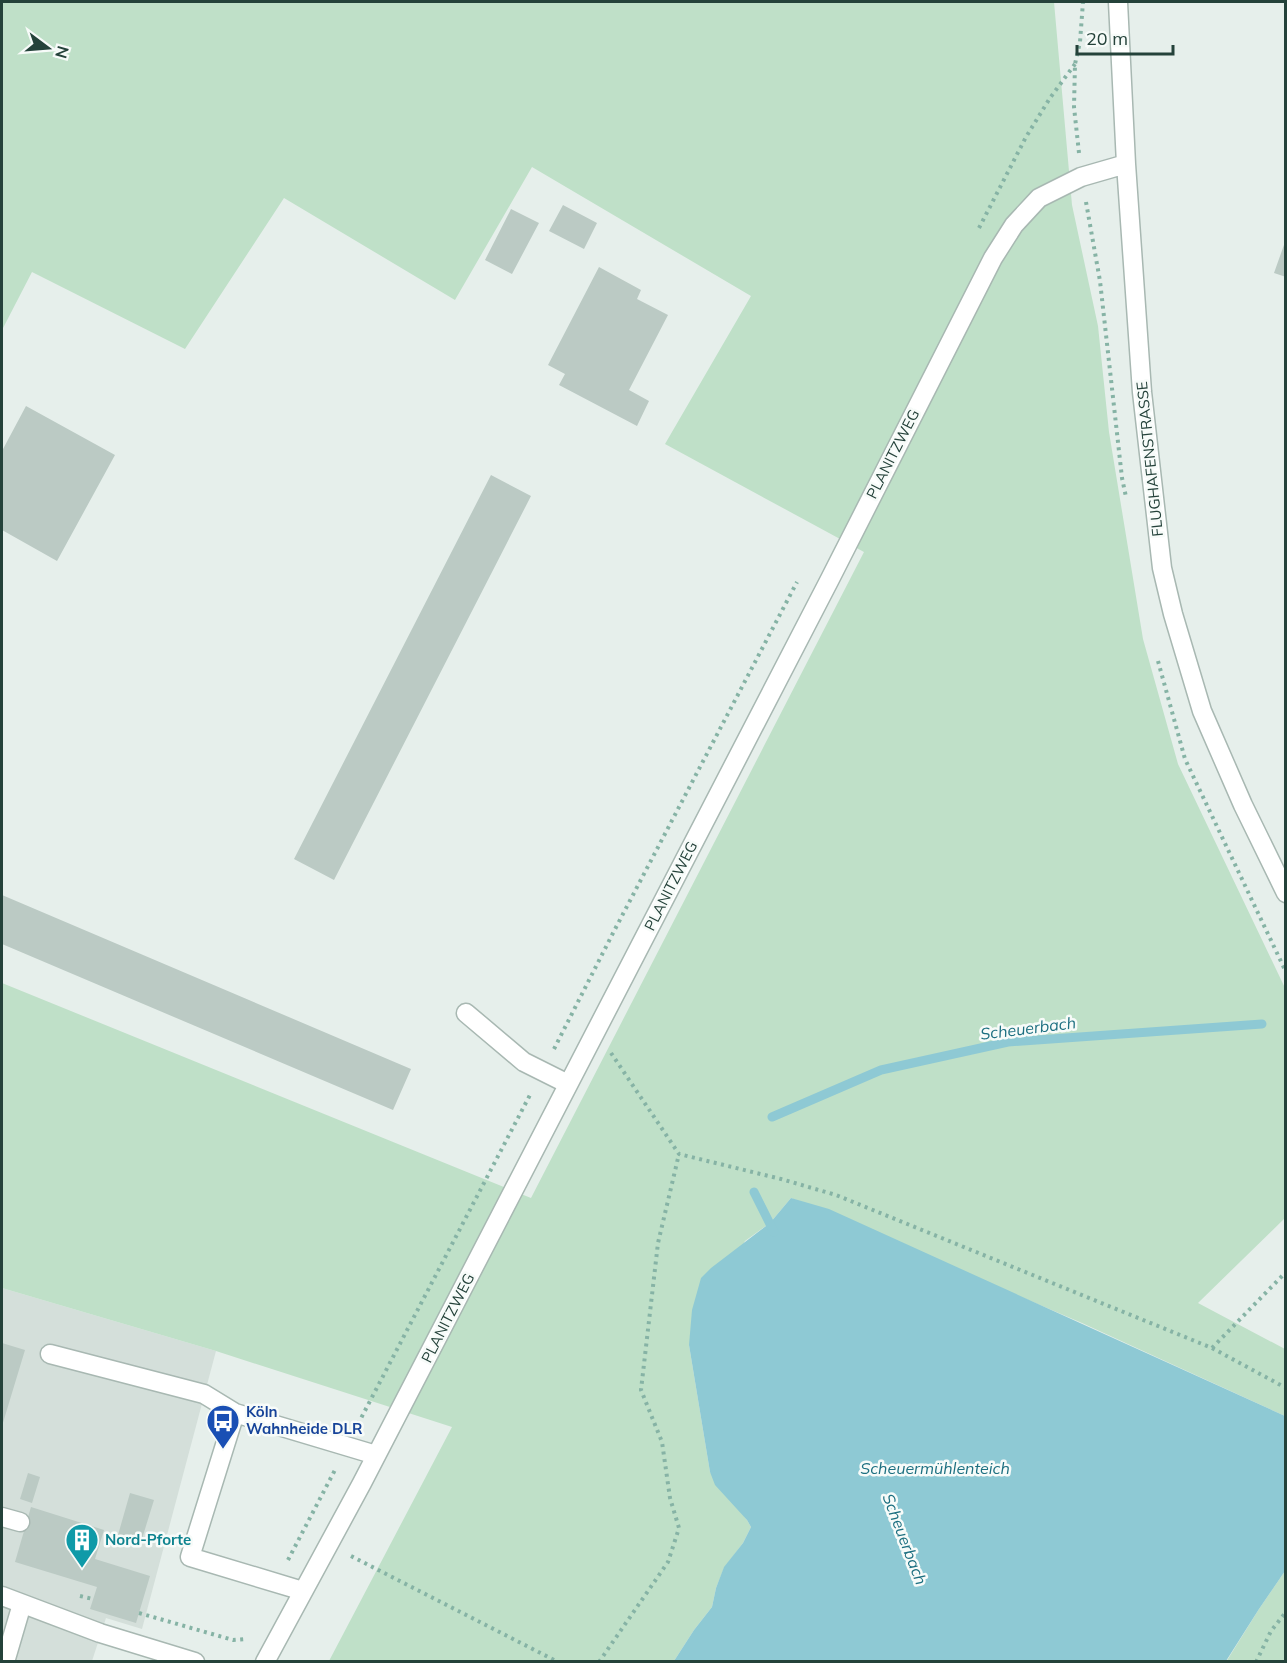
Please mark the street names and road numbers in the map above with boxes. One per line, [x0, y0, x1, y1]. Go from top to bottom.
street label: FLUGHAFENSTRASSE [1132, 380, 1167, 538]
street label: PLANITZWEG [862, 406, 923, 502]
street label: PLANITZWEG [640, 838, 701, 934]
street label: PLANITZWEG [417, 1270, 478, 1366]

